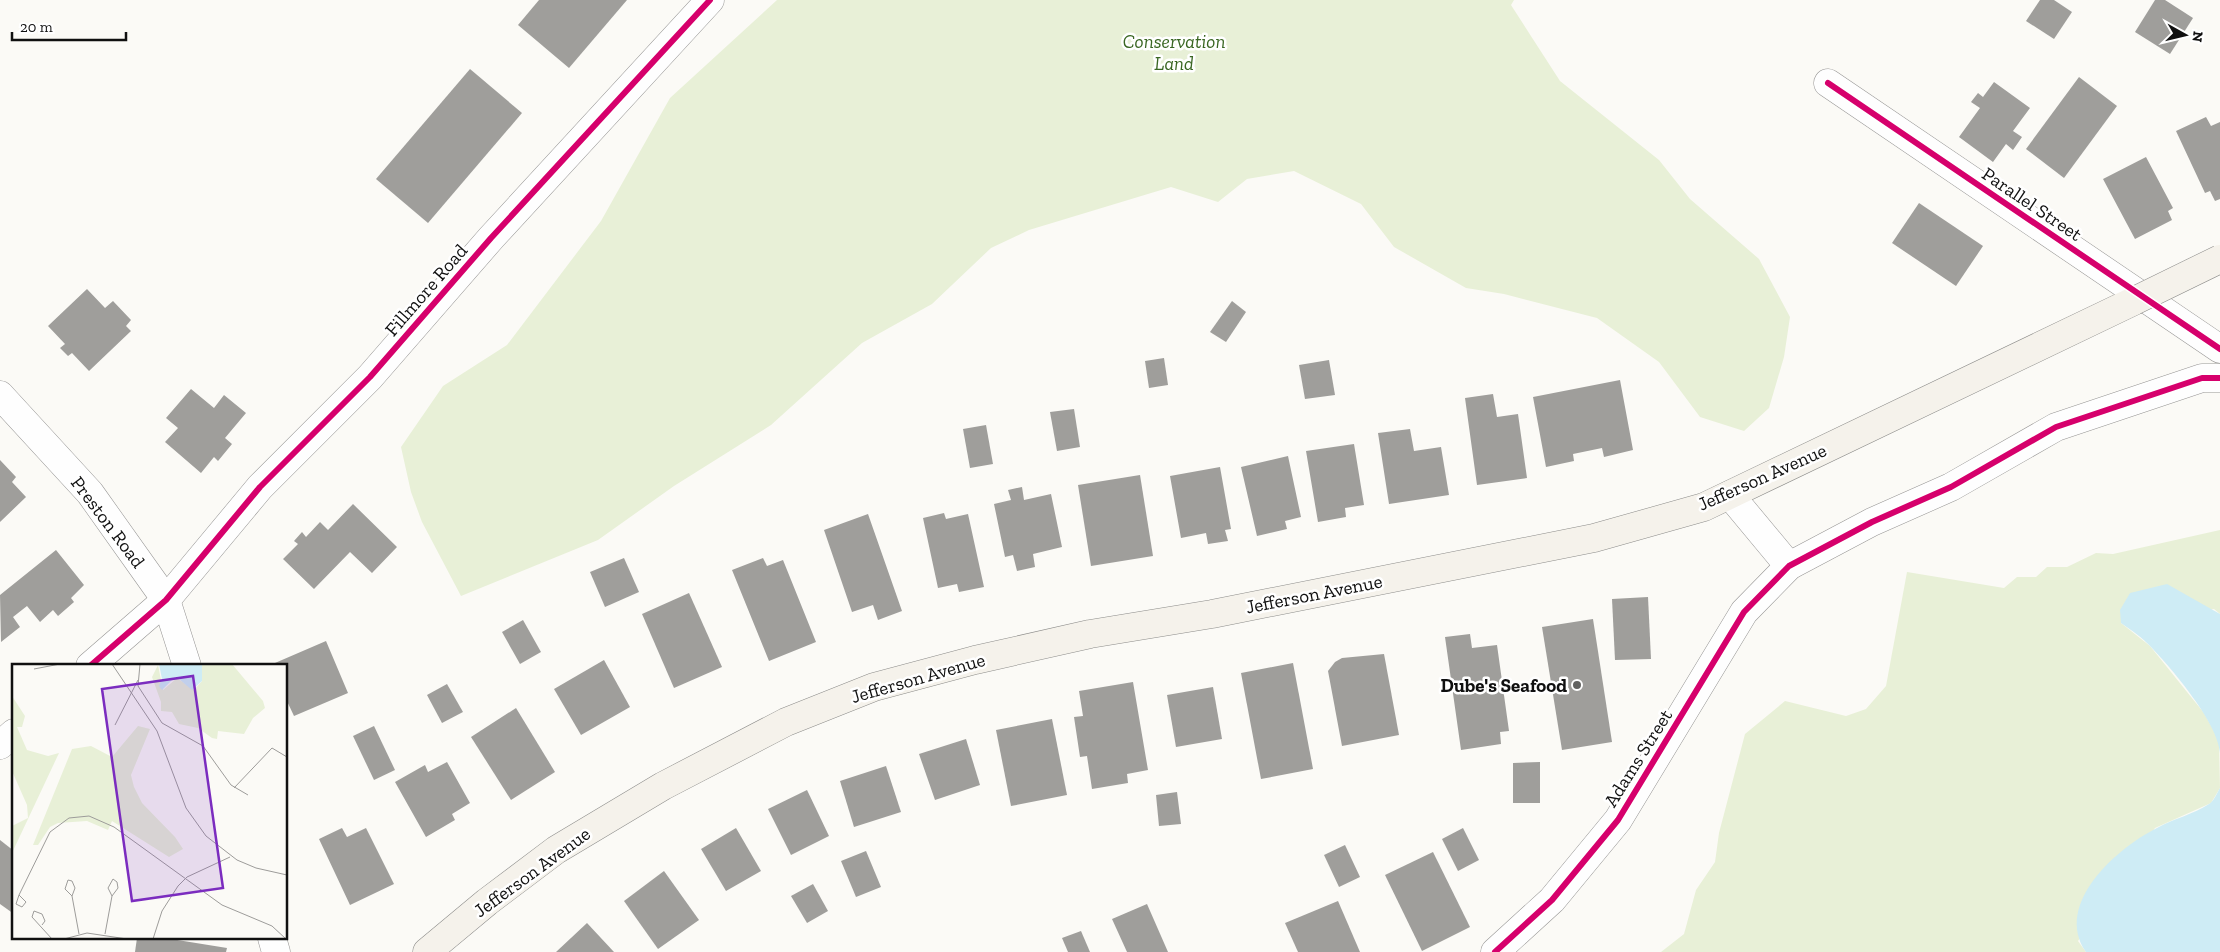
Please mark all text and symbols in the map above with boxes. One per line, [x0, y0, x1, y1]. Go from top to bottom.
scale bar [12, 10, 126, 42]
north arrow [2160, 10, 2210, 60]
text: 20 m [20, 18, 53, 36]
park label: Conservation Land [1123, 30, 1225, 75]
text: N [2188, 30, 2207, 44]
street label: Parallel Street [1978, 162, 2086, 246]
street label: Fillmore Road [380, 239, 473, 341]
street label: Jefferson Avenue [1694, 438, 1830, 516]
street label: Preston Road [66, 472, 150, 573]
street label: Jefferson Avenue [1244, 569, 1384, 619]
street label: Jefferson Avenue [848, 648, 988, 708]
inset map [12, 664, 288, 940]
place label: Dube's Seafood [1440, 674, 1567, 697]
marker: Dube's Seafood [1571, 679, 1583, 691]
street label: Adams Street [1599, 705, 1677, 811]
street label: Jefferson Avenue [469, 822, 595, 922]

